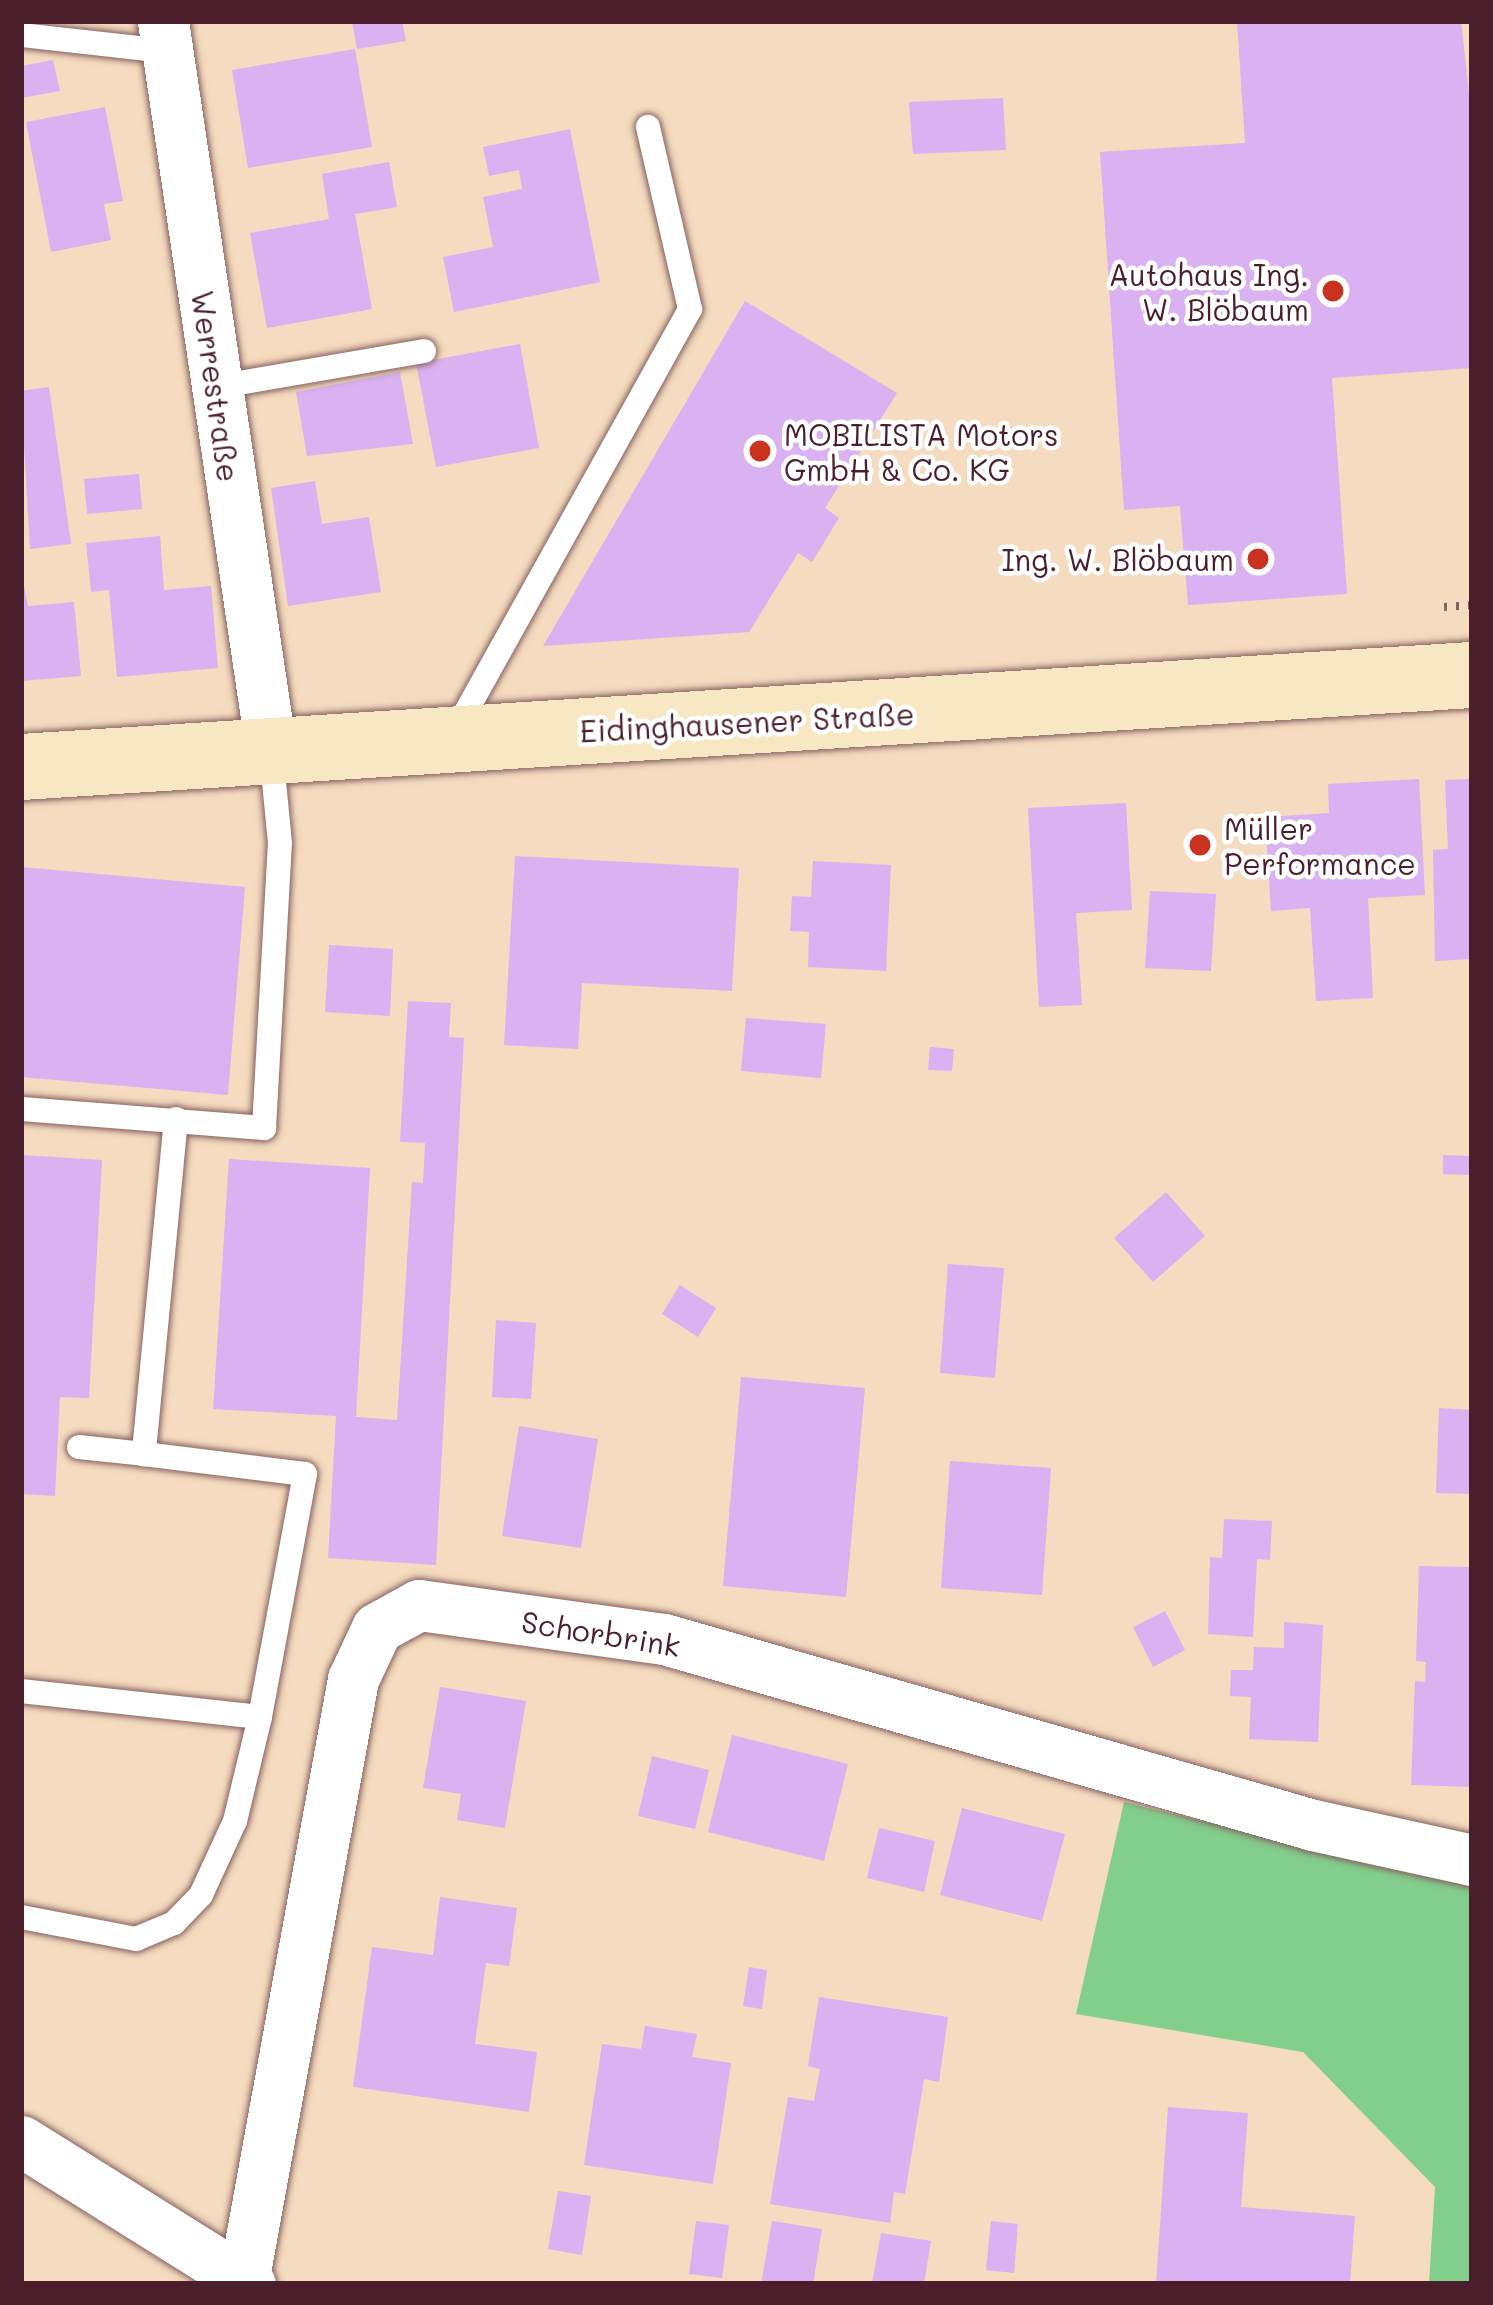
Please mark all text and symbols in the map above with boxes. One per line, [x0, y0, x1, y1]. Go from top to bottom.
place label: Autohaus Ing. W. Blöbaum [1109, 256, 1309, 326]
marker: Autohaus Ing. W. Blöbaum [1320, 278, 1346, 304]
street label: Werrestraße [185, 288, 247, 484]
place label: MOBILISTA Motors GmbH & Co. KG [784, 416, 1059, 486]
marker: MOBILISTA Motors GmbH & Co. KG [747, 438, 773, 464]
place label: Ing. W. Blöbaum [1001, 541, 1234, 577]
marker: Ing. W. Blöbaum [1245, 546, 1271, 572]
street label: Eidinghausener Straße [579, 695, 915, 749]
place label: Müller Performance [1224, 810, 1416, 880]
marker: Müller Performance [1187, 832, 1213, 858]
street label: Schorbrink [519, 1603, 683, 1663]

